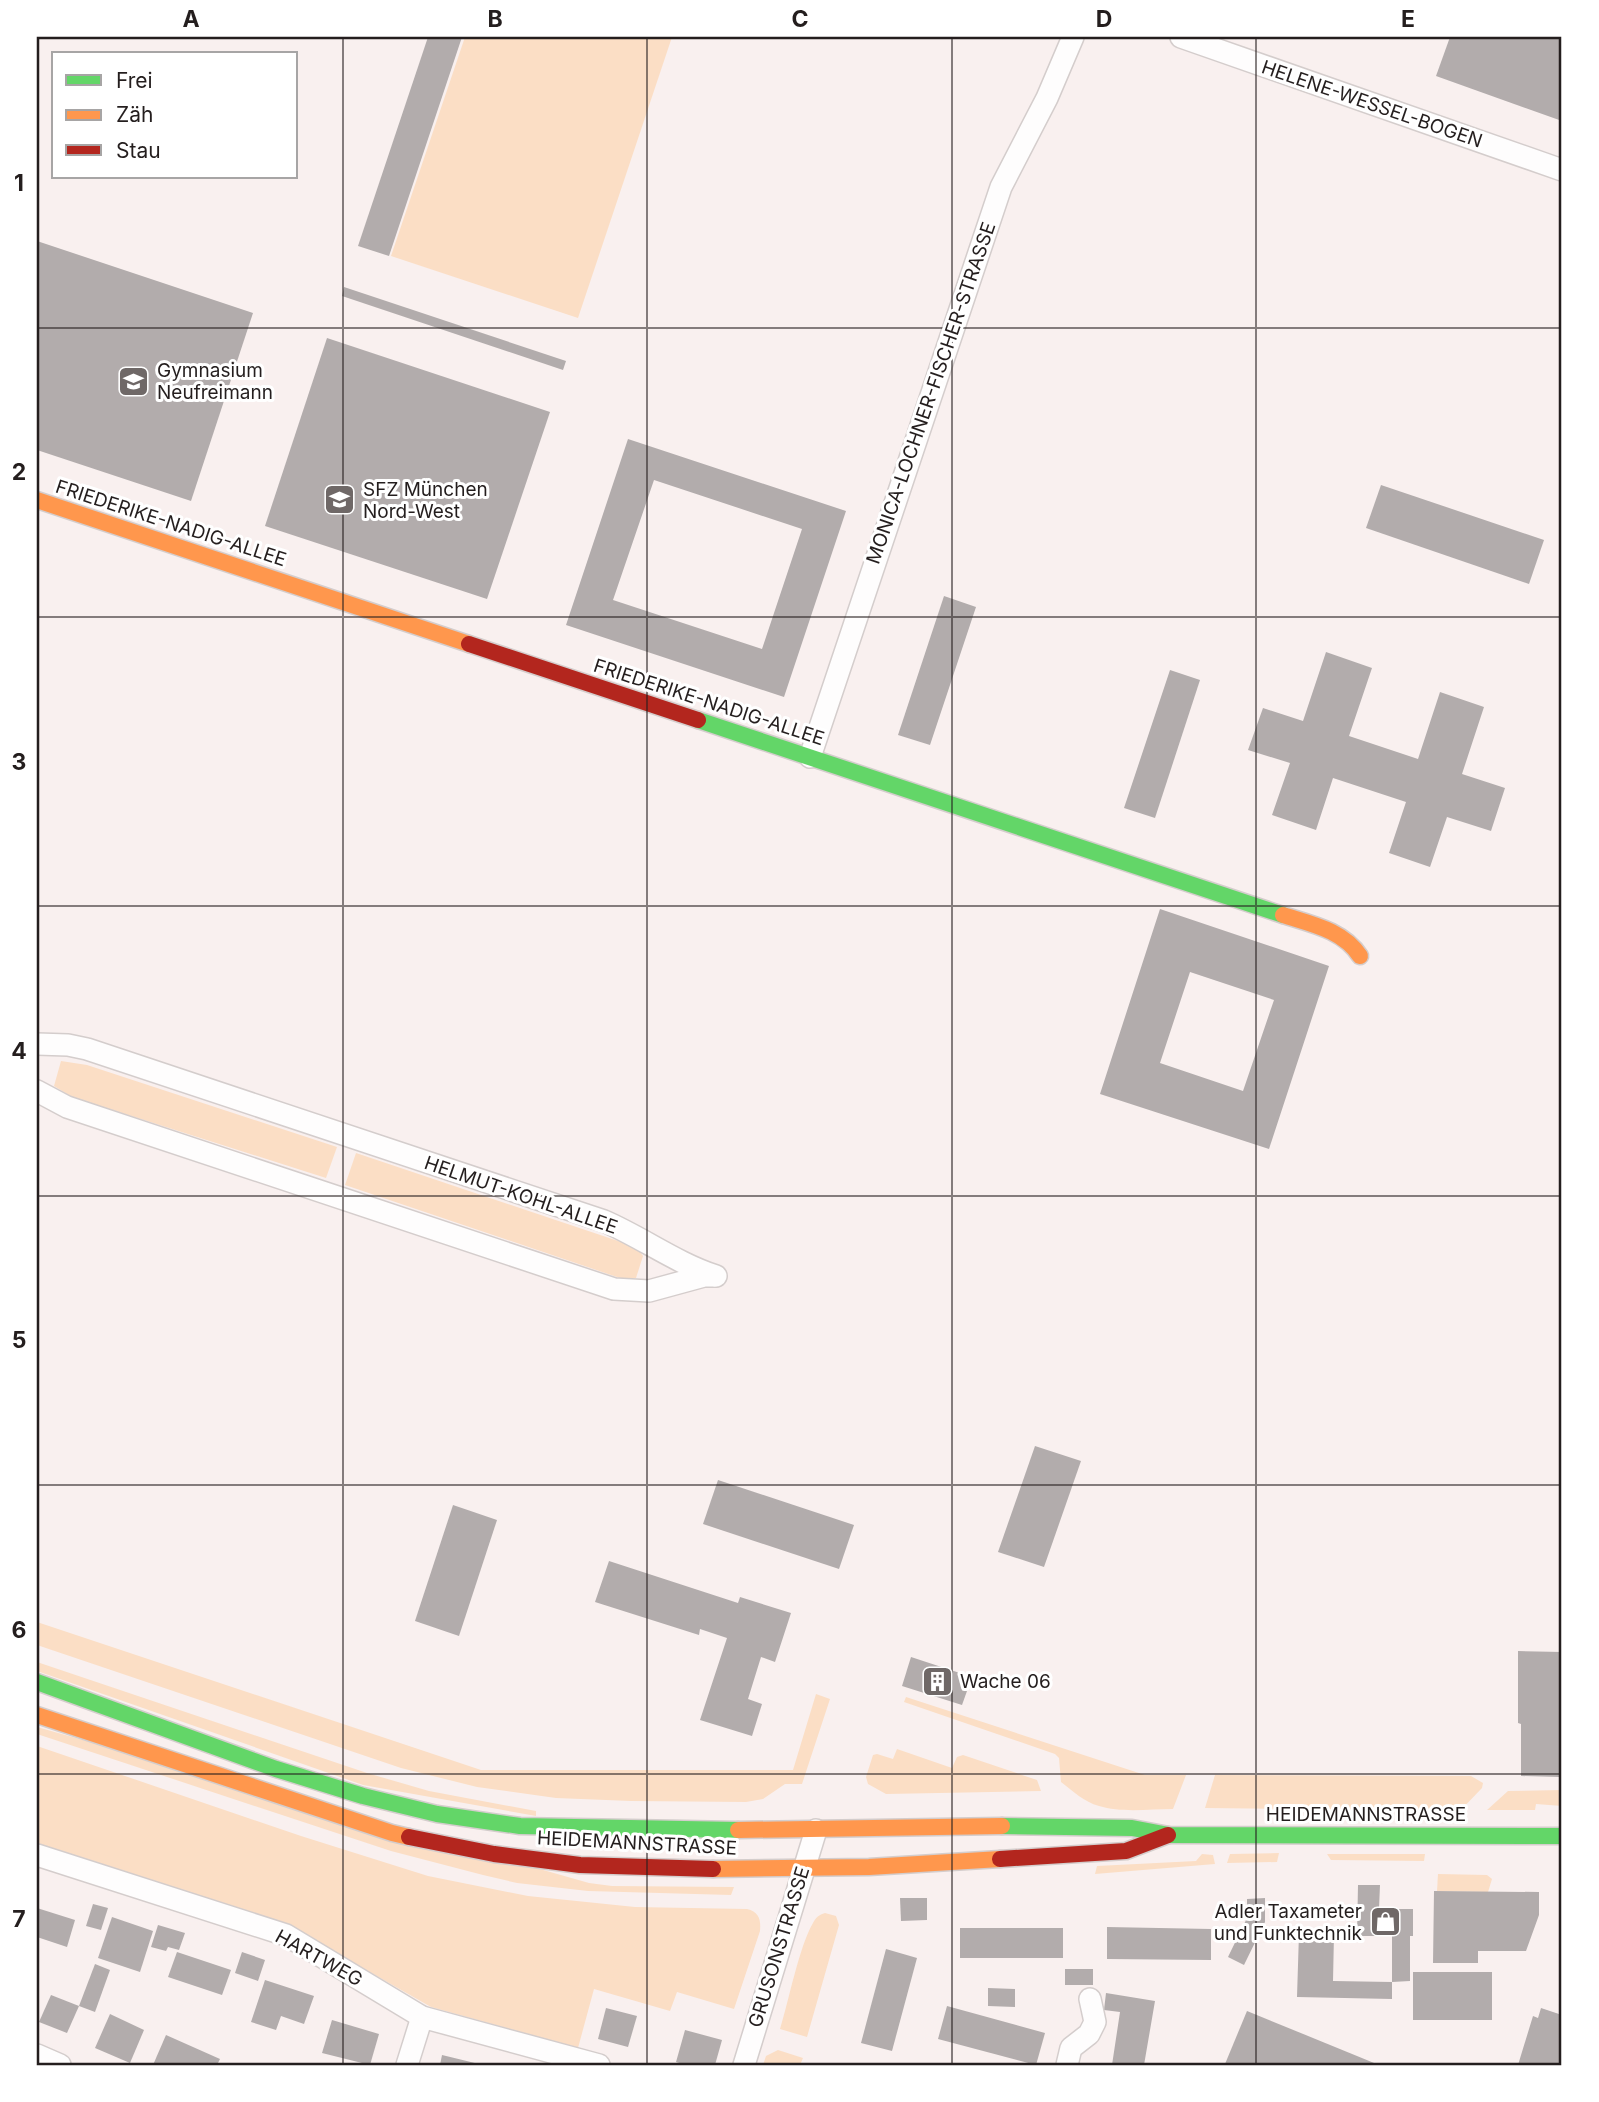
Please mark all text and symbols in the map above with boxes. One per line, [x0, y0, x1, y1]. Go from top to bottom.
text: A [182, 5, 200, 33]
text: B [487, 5, 503, 33]
text: C [791, 5, 809, 33]
text: D [1096, 5, 1112, 33]
text: E [1401, 5, 1415, 33]
legend [52, 52, 298, 178]
street label: HELENE-WESSEL-BOGEN [1259, 55, 1485, 153]
text: Frei [116, 68, 153, 93]
text: Zäh [116, 102, 153, 127]
text: Stau [116, 138, 161, 163]
text: 1 [14, 169, 24, 197]
street label: MONICA-LOCHNER-FISCHER-STRASSE [862, 219, 1000, 567]
place label: Gymnasium Neufreimann [157, 359, 273, 404]
school or university icon: Gymnasium Neufreimann [117, 364, 151, 398]
text: 2 [12, 458, 26, 486]
street label: FRIEDERIKE-NADIG-ALLEE [53, 475, 289, 571]
place label: SFZ München Nord-West [363, 478, 488, 523]
school or university icon: SFZ München Nord-West [323, 483, 357, 517]
street label: FRIEDERIKE-NADIG-ALLEE [591, 654, 827, 750]
text: 3 [12, 748, 26, 776]
text: 4 [11, 1037, 27, 1065]
street label: HELMUT-KOHL-ALLEE [421, 1151, 621, 1239]
text: 5 [12, 1326, 26, 1354]
text: 6 [12, 1616, 26, 1644]
building icon: Wache 06 [920, 1664, 954, 1698]
place label: Wache 06 [960, 1670, 1051, 1693]
street label: HEIDEMANNSTRASSE [1266, 1803, 1466, 1826]
street label: HEIDEMANNSTRASSE [536, 1826, 738, 1860]
street label: GRUSONSTRASSE [744, 1864, 814, 2030]
place label: Adler Taxameter und Funktechnik [1214, 1900, 1363, 1945]
text: 7 [12, 1905, 26, 1933]
shop icon: Adler Taxameter und Funktechnik [1368, 1905, 1402, 1939]
street label: HARTWEG [271, 1925, 367, 1991]

